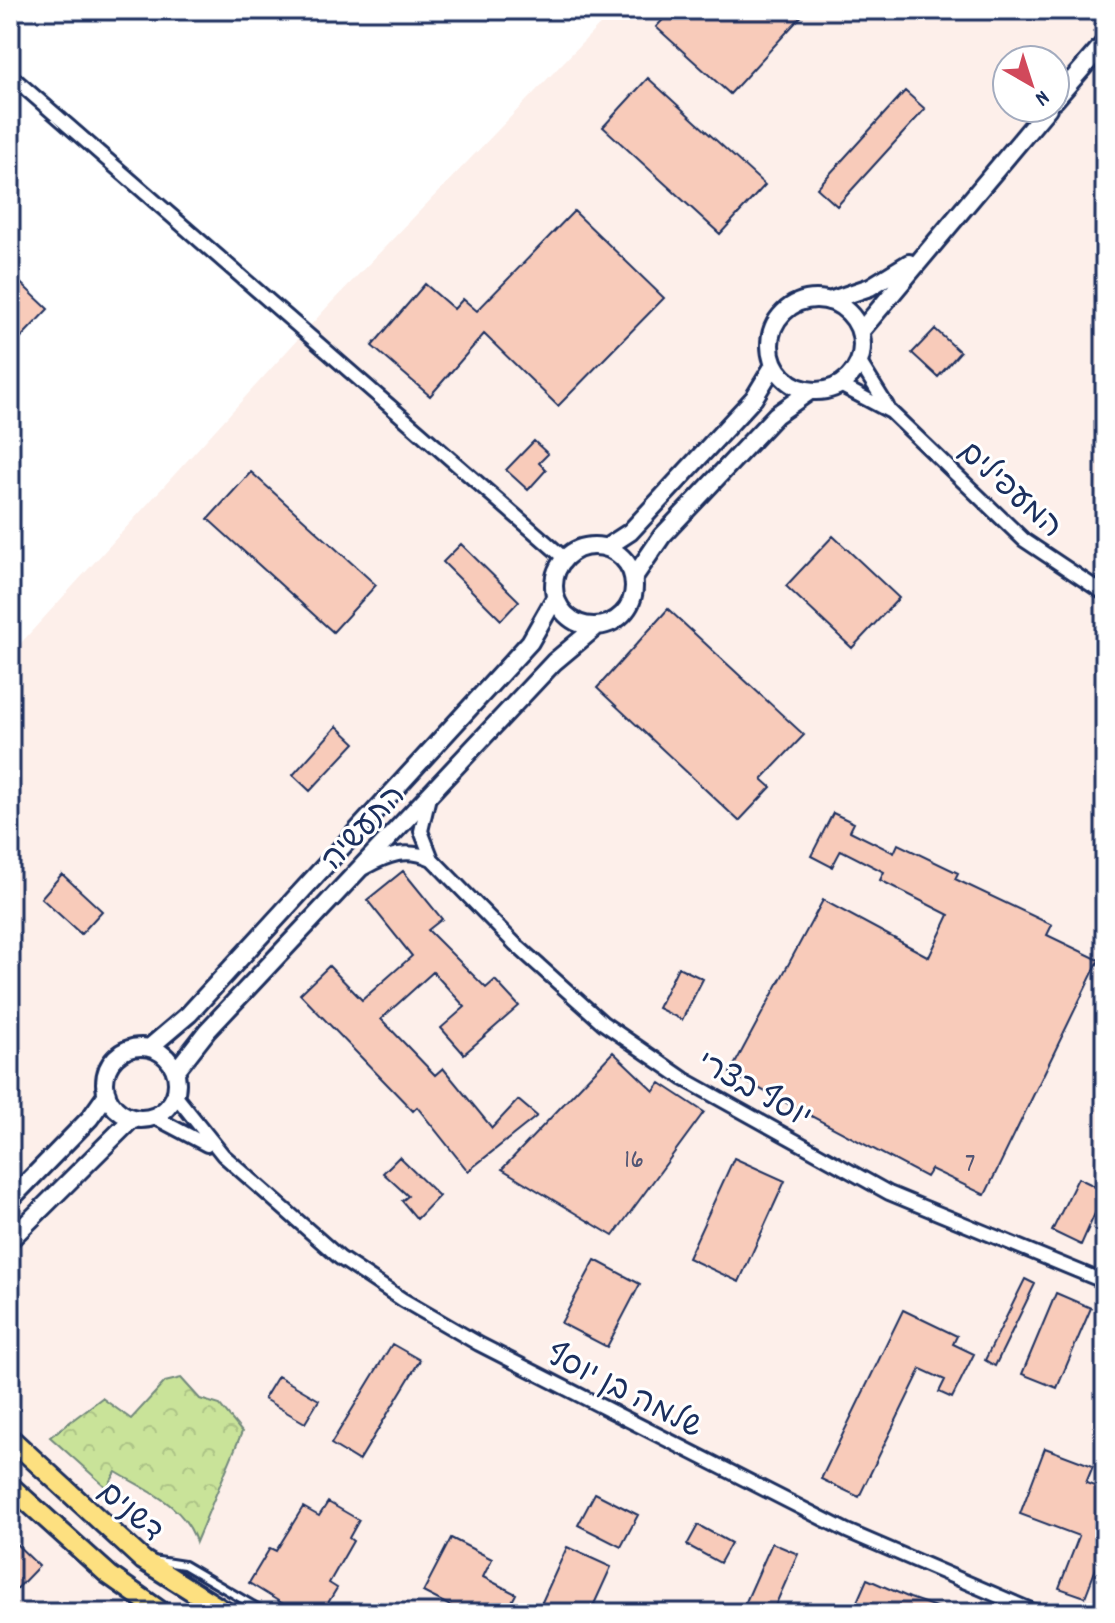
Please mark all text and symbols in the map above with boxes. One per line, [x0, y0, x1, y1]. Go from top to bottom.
north arrow [991, 44, 1071, 124]
text: N [1027, 81, 1055, 112]
street label: המעפילים [946, 432, 1071, 551]
street label: התעשיה [313, 776, 419, 883]
street label: יוסף בצרי [687, 1042, 818, 1143]
house number: 16 [624, 1142, 644, 1182]
house number: 7 [965, 1146, 975, 1186]
street label: שלמה בן יוסף [537, 1334, 709, 1452]
street label: דשנים [86, 1472, 172, 1555]

